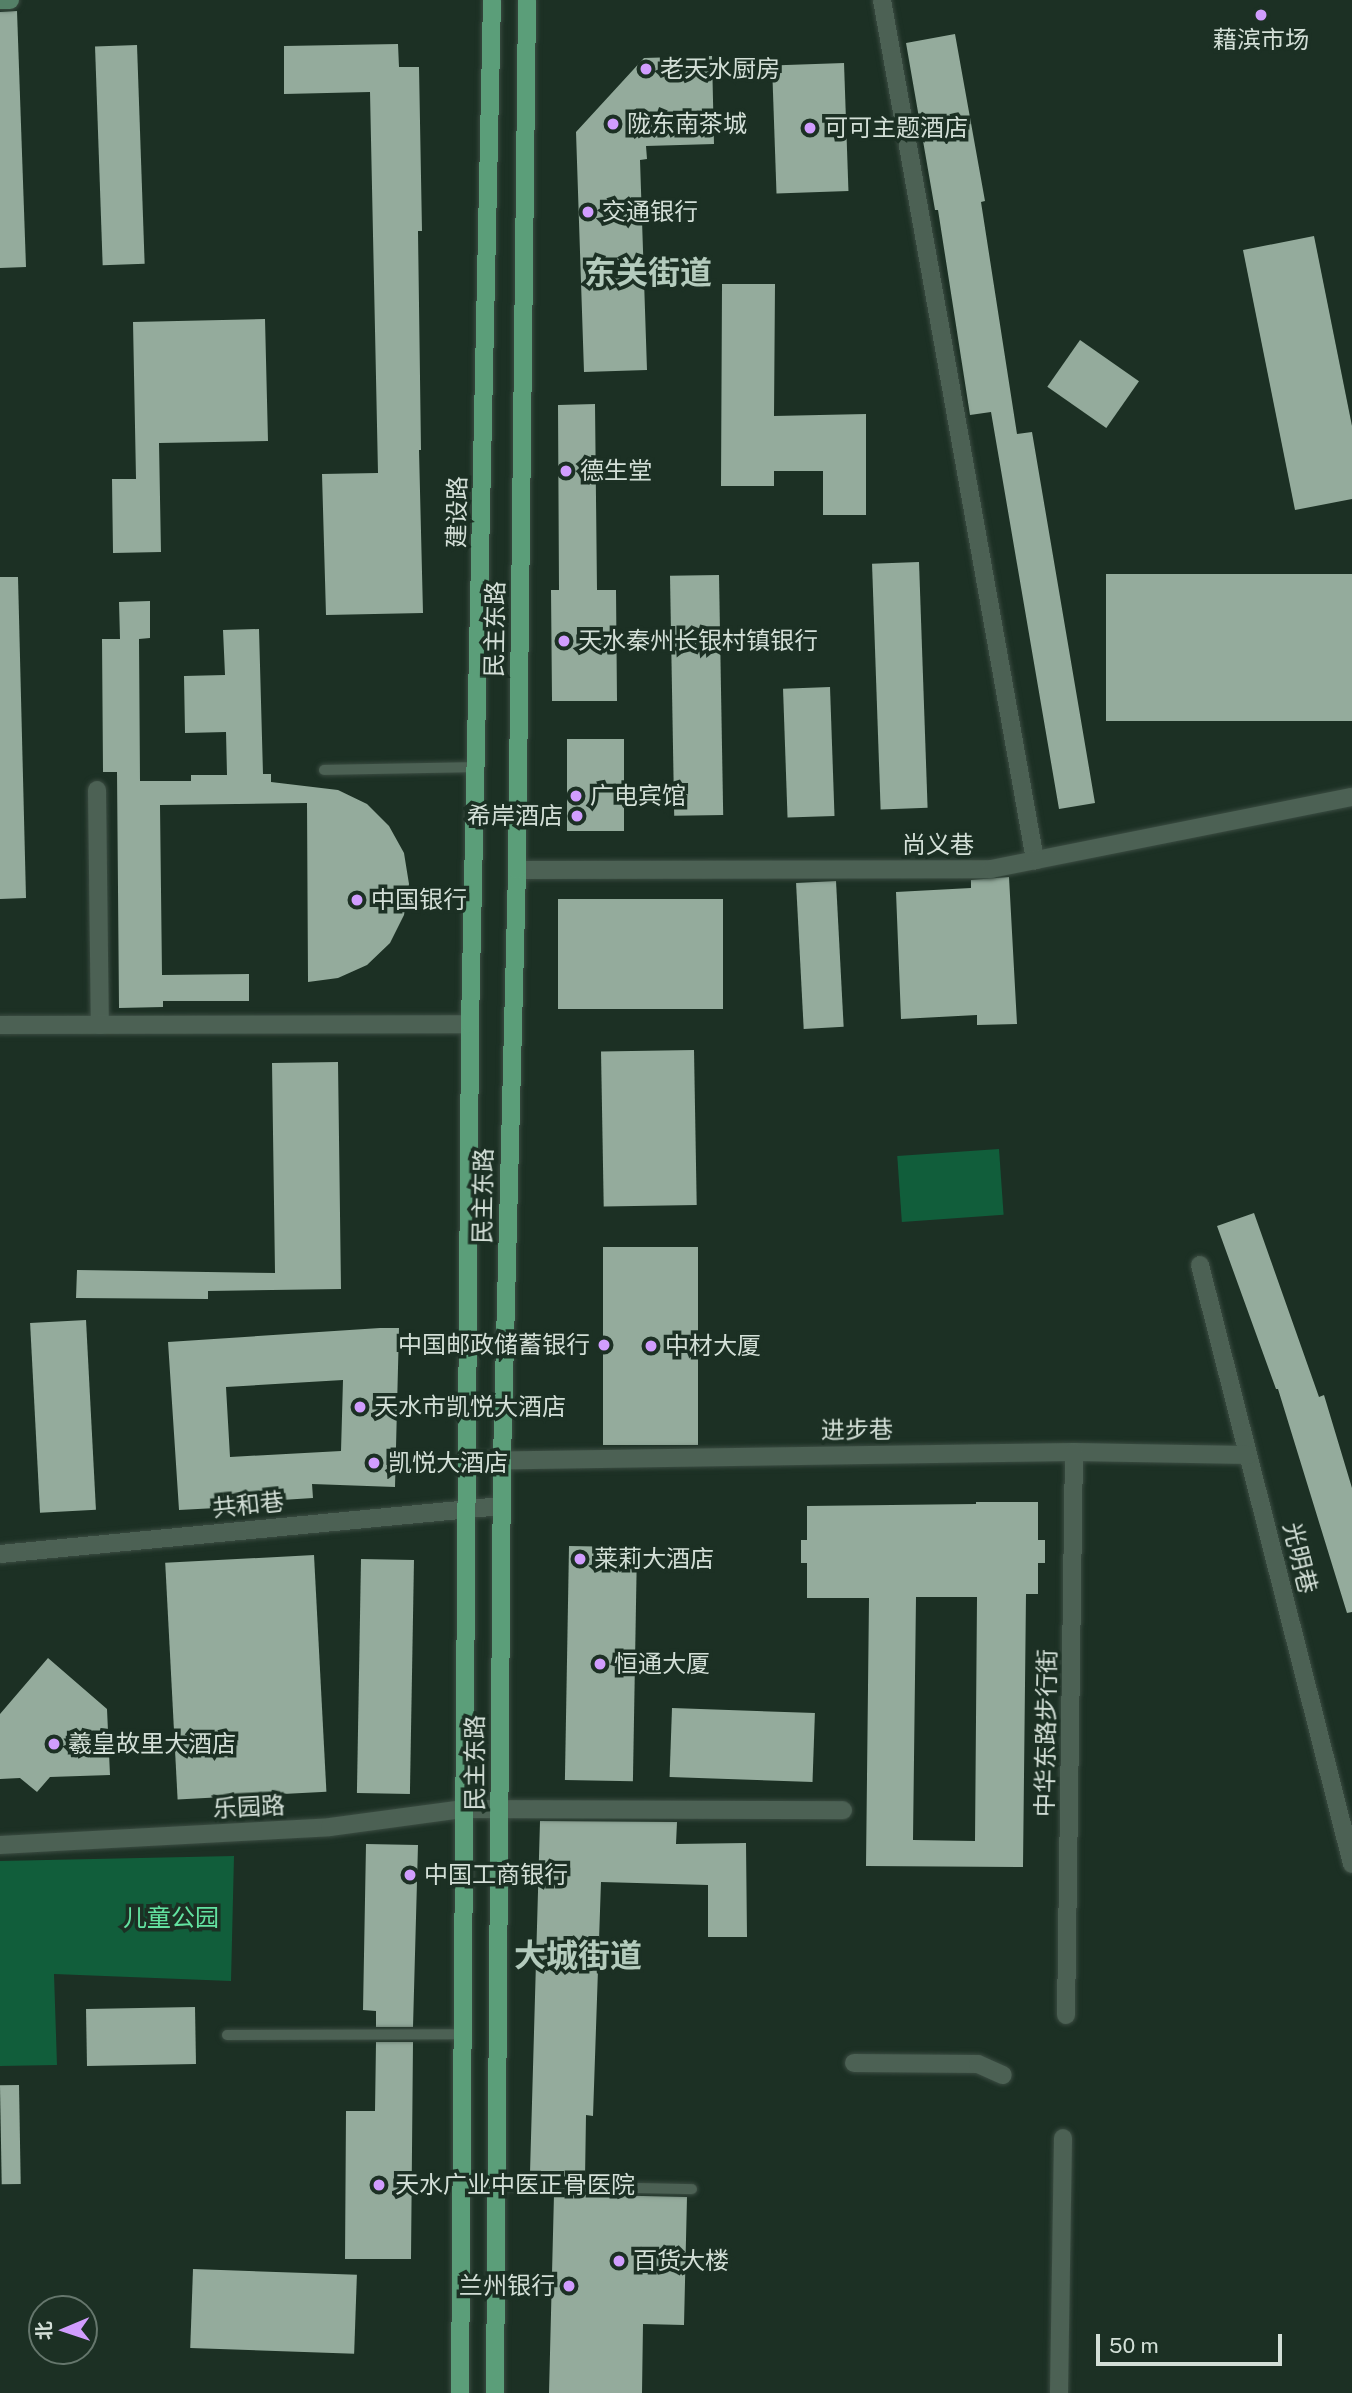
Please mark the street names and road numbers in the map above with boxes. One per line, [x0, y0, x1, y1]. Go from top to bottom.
street label: 建设路 [442, 476, 472, 548]
street label: 民主东路 [480, 581, 510, 677]
street label: 尚义巷 [902, 831, 974, 859]
street label: 民主东路 [468, 1148, 498, 1244]
street label: 进步巷 [821, 1415, 893, 1445]
street label: 共和巷 [211, 1487, 285, 1523]
street label: 光明巷 [1277, 1520, 1323, 1596]
street label: 中华东路步行街 [1030, 1649, 1062, 1817]
street label: 民主东路 [461, 1715, 489, 1811]
street label: 乐园路 [212, 1791, 286, 1823]

